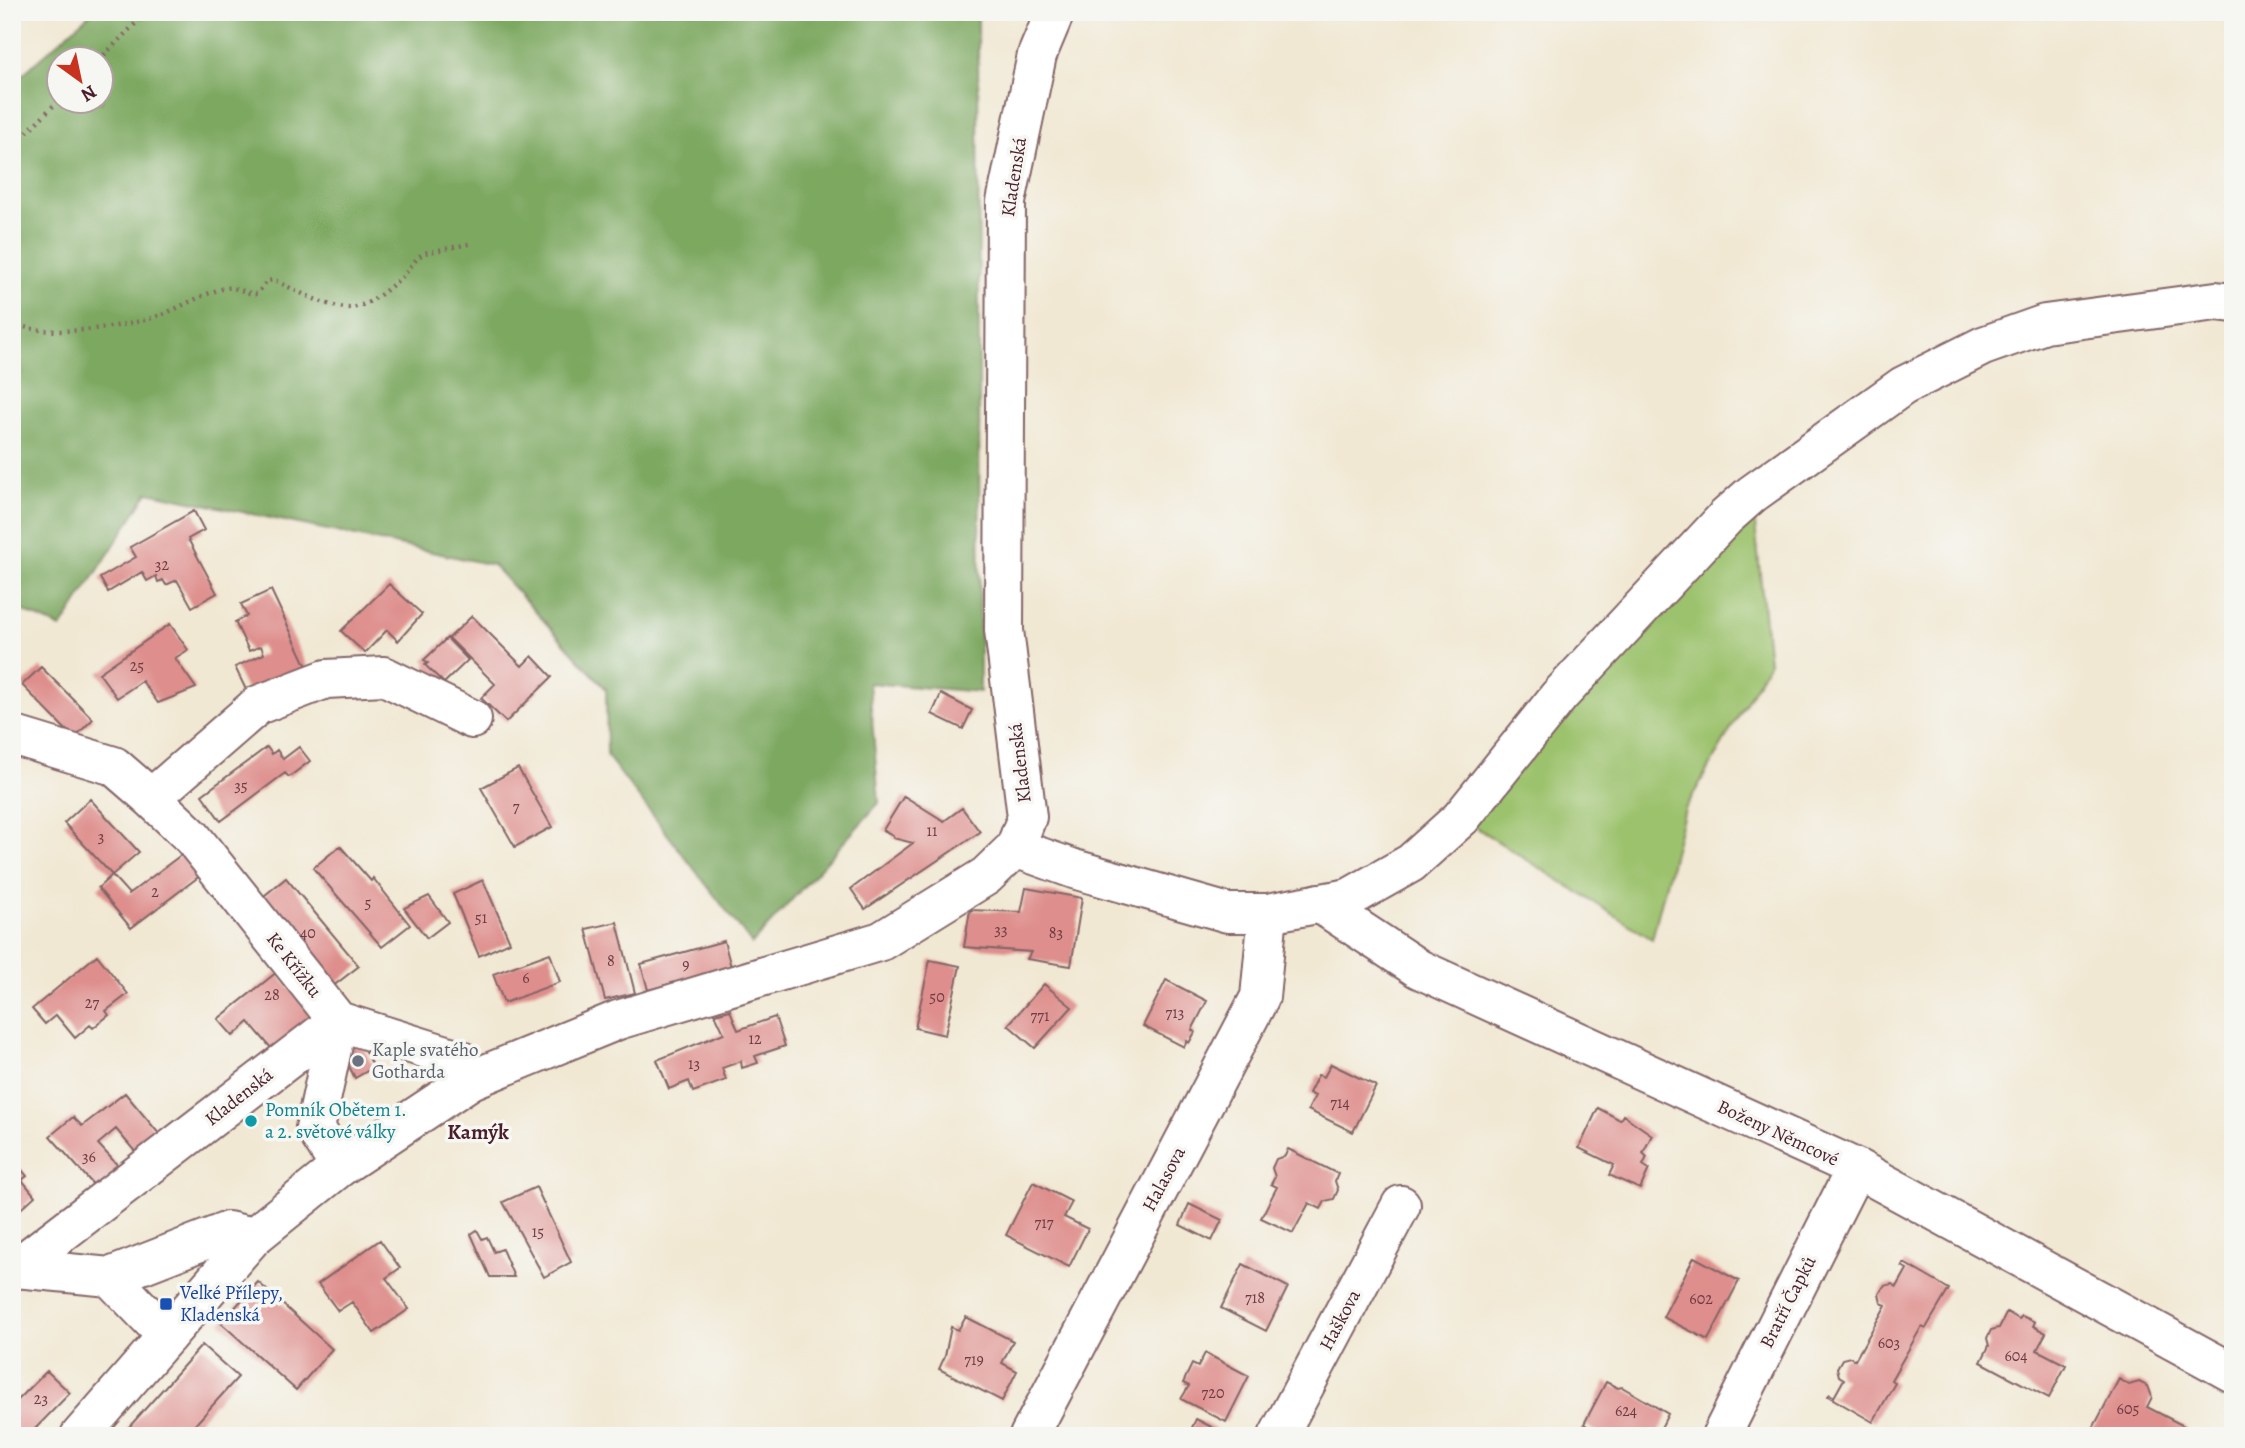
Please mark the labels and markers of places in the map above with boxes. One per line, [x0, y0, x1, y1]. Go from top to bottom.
place label: Kaple svatého Gotharda [372, 1037, 479, 1085]
marker: Kaple svatého Gotharda [350, 1053, 366, 1069]
place label: Pomník Obětem 1. a 2. světové války [265, 1097, 407, 1145]
marker: Pomník Obětem 1. a 2. světové války [243, 1113, 259, 1129]
place label: Velké Přílepy, Kladenská [179, 1280, 283, 1328]
marker: Velké Přílepy, Kladenská [158, 1296, 174, 1312]

